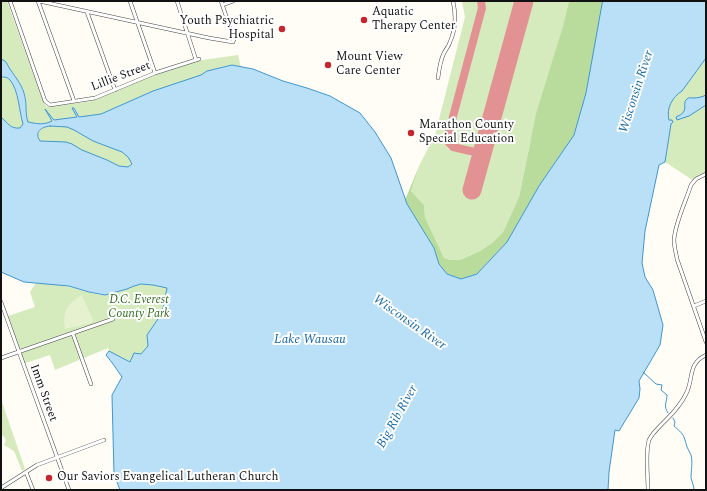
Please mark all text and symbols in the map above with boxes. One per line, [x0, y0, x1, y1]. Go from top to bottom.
place label: Aquatic Therapy Center [372, 6, 456, 34]
place label: Youth Psychiatric Hospital [179, 15, 274, 43]
marker: Aquatic Therapy Center [359, 15, 369, 25]
marker: Youth Psychiatric Hospital [277, 24, 287, 34]
water label: Wisconsin River [616, 49, 658, 135]
place label: Mount View Care Center [336, 51, 402, 79]
street label: Lillie Street [89, 59, 153, 95]
marker: Mount View Care Center [323, 60, 333, 70]
place label: Marathon County Special Education [419, 119, 514, 147]
marker: Marathon County Special Education [406, 128, 416, 138]
water label: Wisconsin River [369, 292, 449, 354]
park label: D.C. Everest County Park [108, 294, 170, 322]
water label: Lake Wausau [274, 332, 346, 348]
street label: Imm Street [26, 362, 60, 424]
water label: Big Rib River [374, 383, 422, 451]
place label: Our Saviors Evangelical Lutheran Church [57, 471, 279, 485]
marker: Our Saviors Evangelical Lutheran Church [44, 473, 54, 483]

